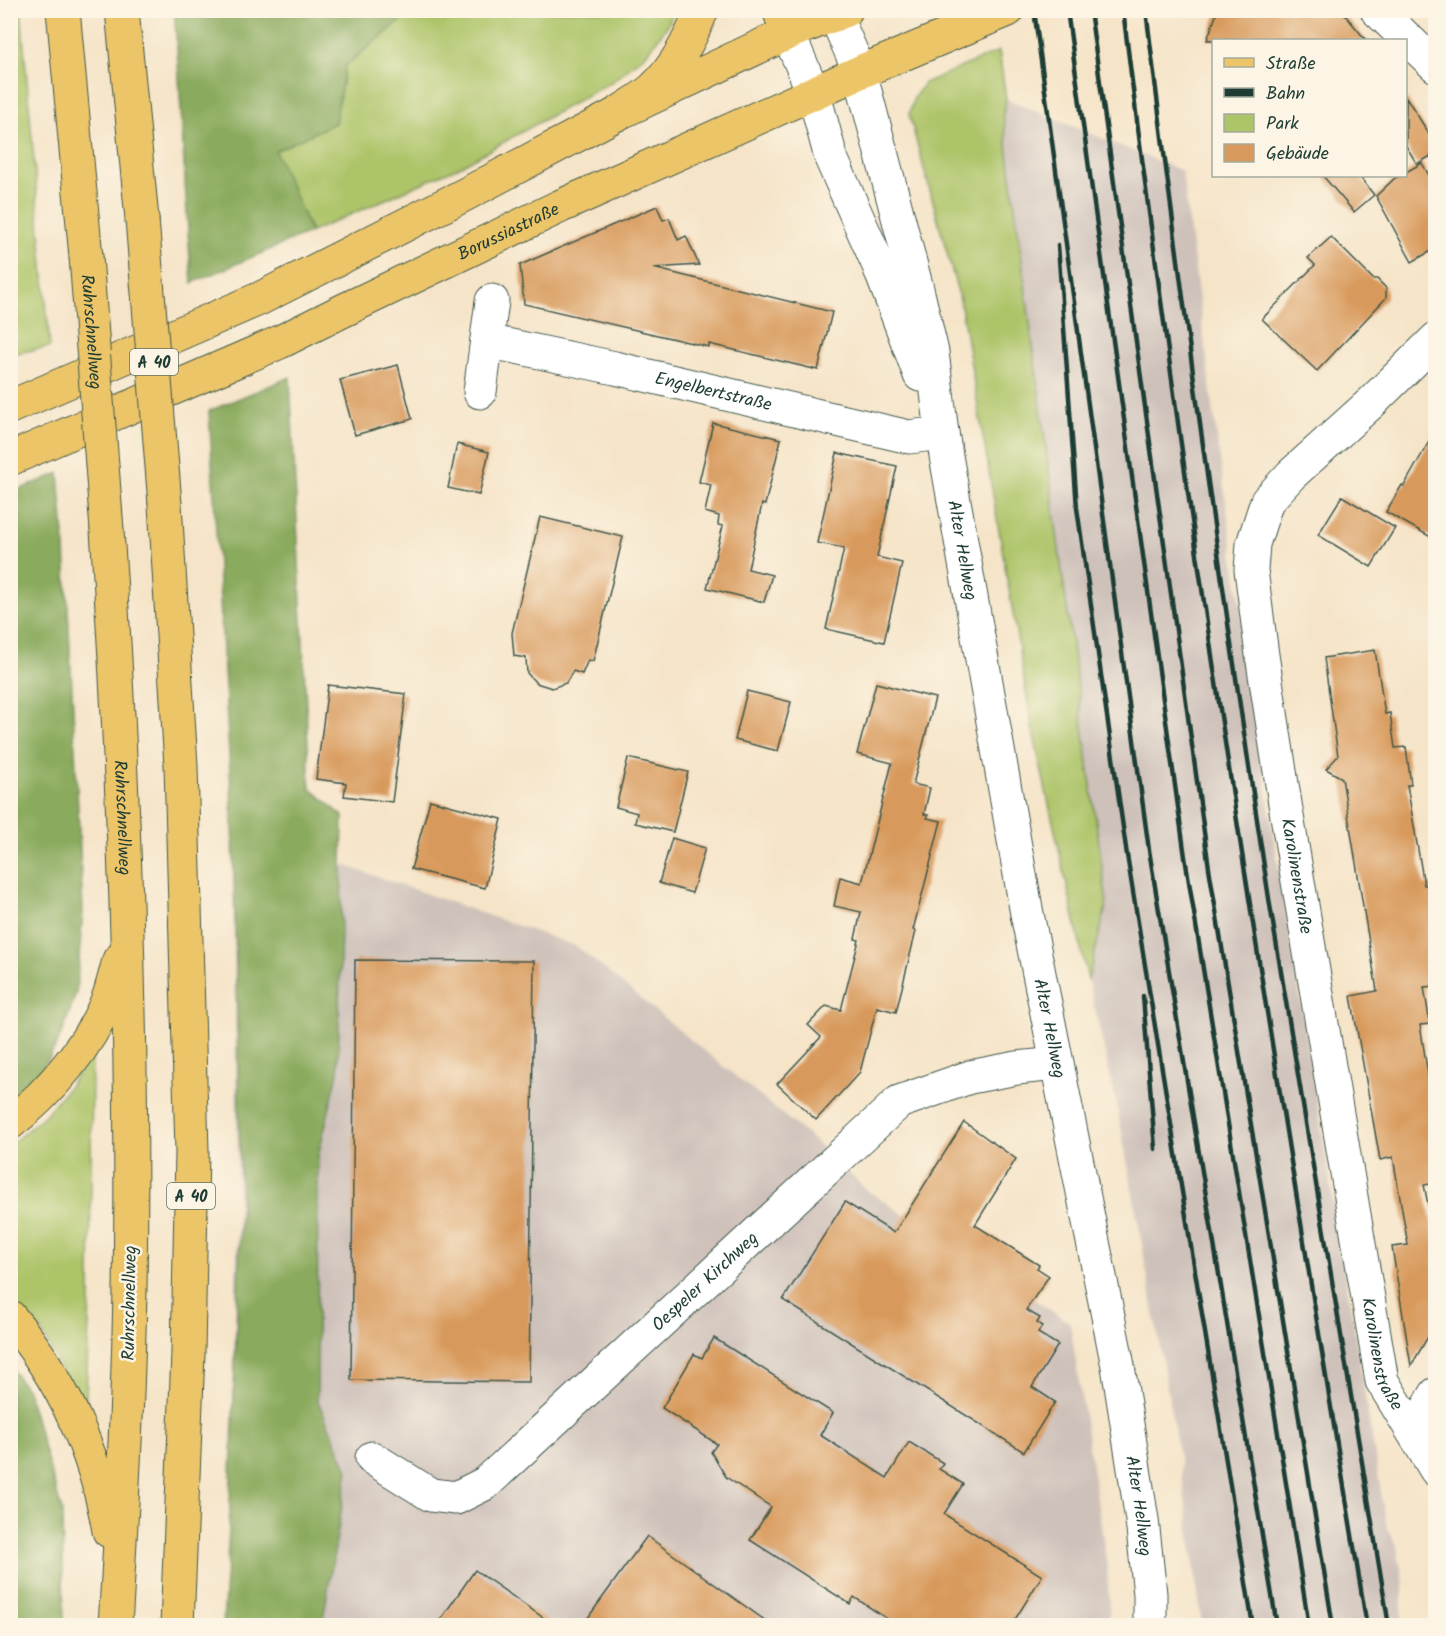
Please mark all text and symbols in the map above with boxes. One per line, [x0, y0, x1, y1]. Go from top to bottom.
legend [1212, 39, 1407, 177]
text: Straße [1266, 50, 1316, 79]
text: Bahn [1266, 80, 1305, 109]
text: Park [1266, 110, 1299, 139]
text: Gebäude [1266, 140, 1329, 169]
street label: Borussiastraße [453, 196, 565, 270]
street label: Ruhrschnellweg [71, 273, 109, 391]
road number: A 40 [130, 349, 178, 375]
street label: Engelbertstraße [652, 365, 775, 420]
street label: Alter Hellweg [938, 498, 984, 603]
street label: Ruhrschnellweg [104, 759, 138, 876]
street label: Karolinenstraße [1272, 816, 1320, 936]
street label: Alter Hellweg [1024, 976, 1073, 1081]
road number: A 40 [167, 1183, 215, 1209]
street label: Oespeler Kirchweg [646, 1225, 766, 1339]
street label: Ruhrschnellweg [115, 1245, 146, 1361]
street label: Karolinenstraße [1352, 1295, 1410, 1417]
street label: Alter Hellweg [1116, 1454, 1159, 1558]

